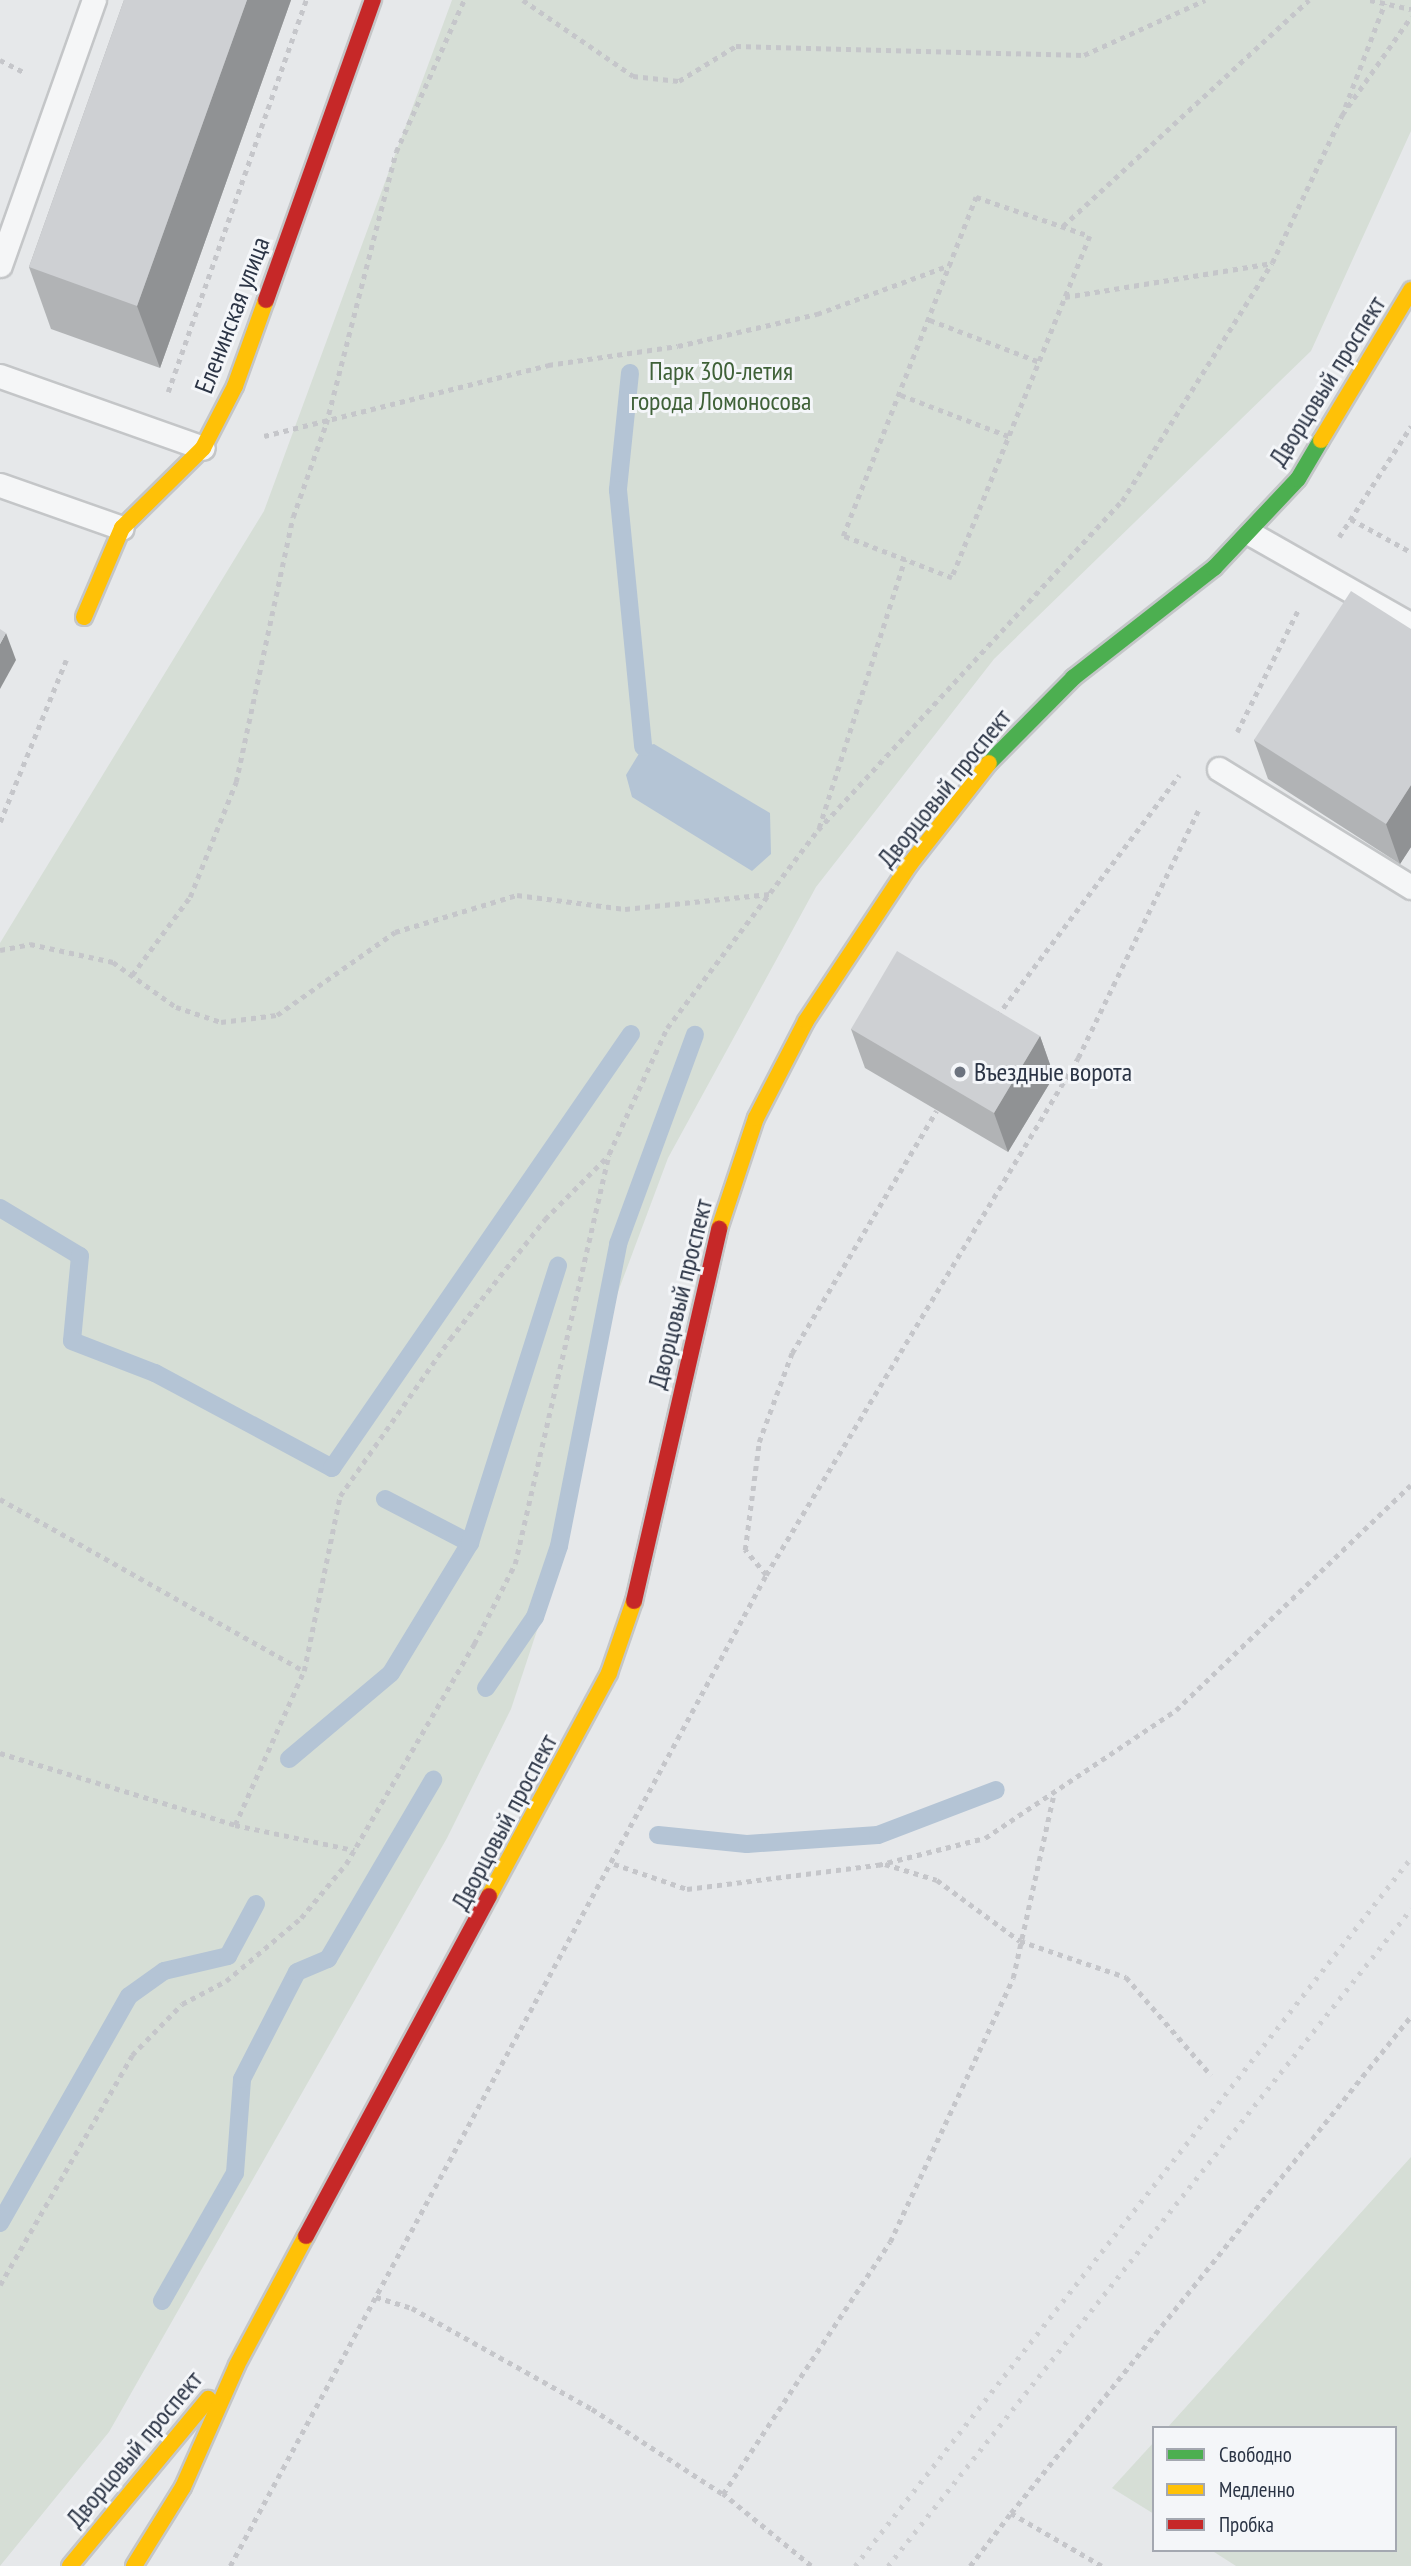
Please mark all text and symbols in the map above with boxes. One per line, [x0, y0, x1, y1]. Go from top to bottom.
street label: Еленинская улица [188, 232, 276, 398]
street label: Дворцовый проспект [1262, 290, 1392, 472]
park label: Парк 300-летия города Ломоносова [630, 355, 812, 416]
street label: Дворцовый проспект [871, 703, 1017, 873]
place label: Въездные ворота [974, 1056, 1132, 1088]
marker: Въездные ворота [952, 1064, 968, 1080]
street label: Дворцовый проспект [641, 1196, 719, 1392]
street label: Дворцовый проспект [445, 1729, 563, 1915]
street label: Дворцовый проспект [60, 2364, 208, 2534]
legend [1152, 2426, 1397, 2552]
text: Свободно [1219, 2441, 1292, 2468]
text: Медленно [1219, 2476, 1295, 2503]
text: Пробка [1219, 2511, 1274, 2538]

